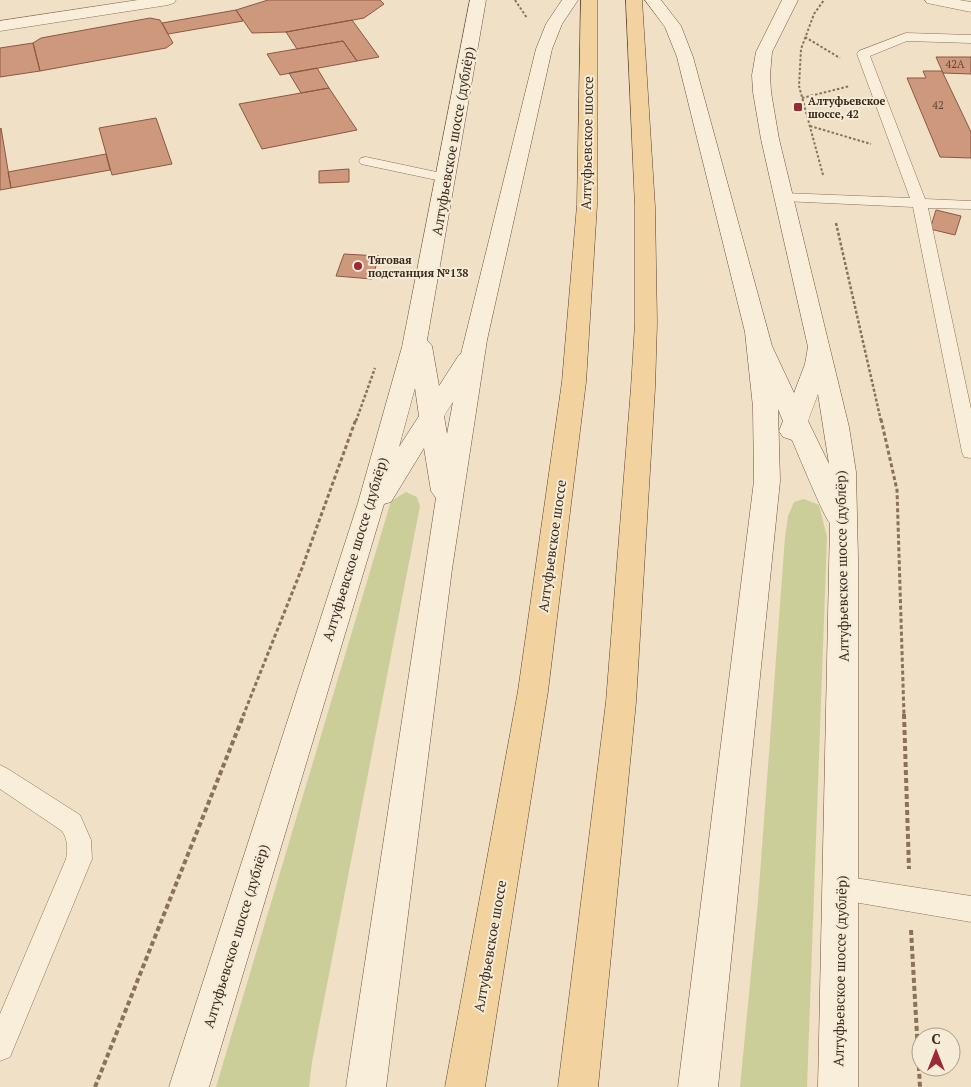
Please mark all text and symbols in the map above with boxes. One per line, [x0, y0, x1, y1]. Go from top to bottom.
street label: Алтуфьевское шоссе (дублёр) [427, 45, 478, 237]
house number: 42А [945, 57, 965, 71]
street label: Алтуфьевское шоссе [576, 76, 597, 210]
place label: Алтуфьевское шоссе, 42 [808, 94, 886, 121]
house number: 42 [932, 98, 944, 112]
marker: Алтуфьевское шоссе, 42 [792, 101, 804, 113]
place label: Тяговая подстанция №138 [368, 253, 469, 280]
marker: Тяговая подстанция №138 [352, 260, 364, 272]
street label: Алтуфьевское шоссе (дублёр) [317, 454, 392, 643]
street label: Алтуфьевское шоссе (дублёр) [830, 470, 853, 662]
street label: Алтуфьевское шоссе [533, 478, 570, 613]
street label: Алтуфьевское шоссе (дублёр) [198, 841, 273, 1030]
street label: Алтуфьевское шоссе (дублёр) [828, 875, 851, 1067]
street label: Алтуфьевское шоссе [469, 878, 510, 1013]
north arrow [911, 1027, 961, 1077]
text: С [931, 1029, 941, 1048]

